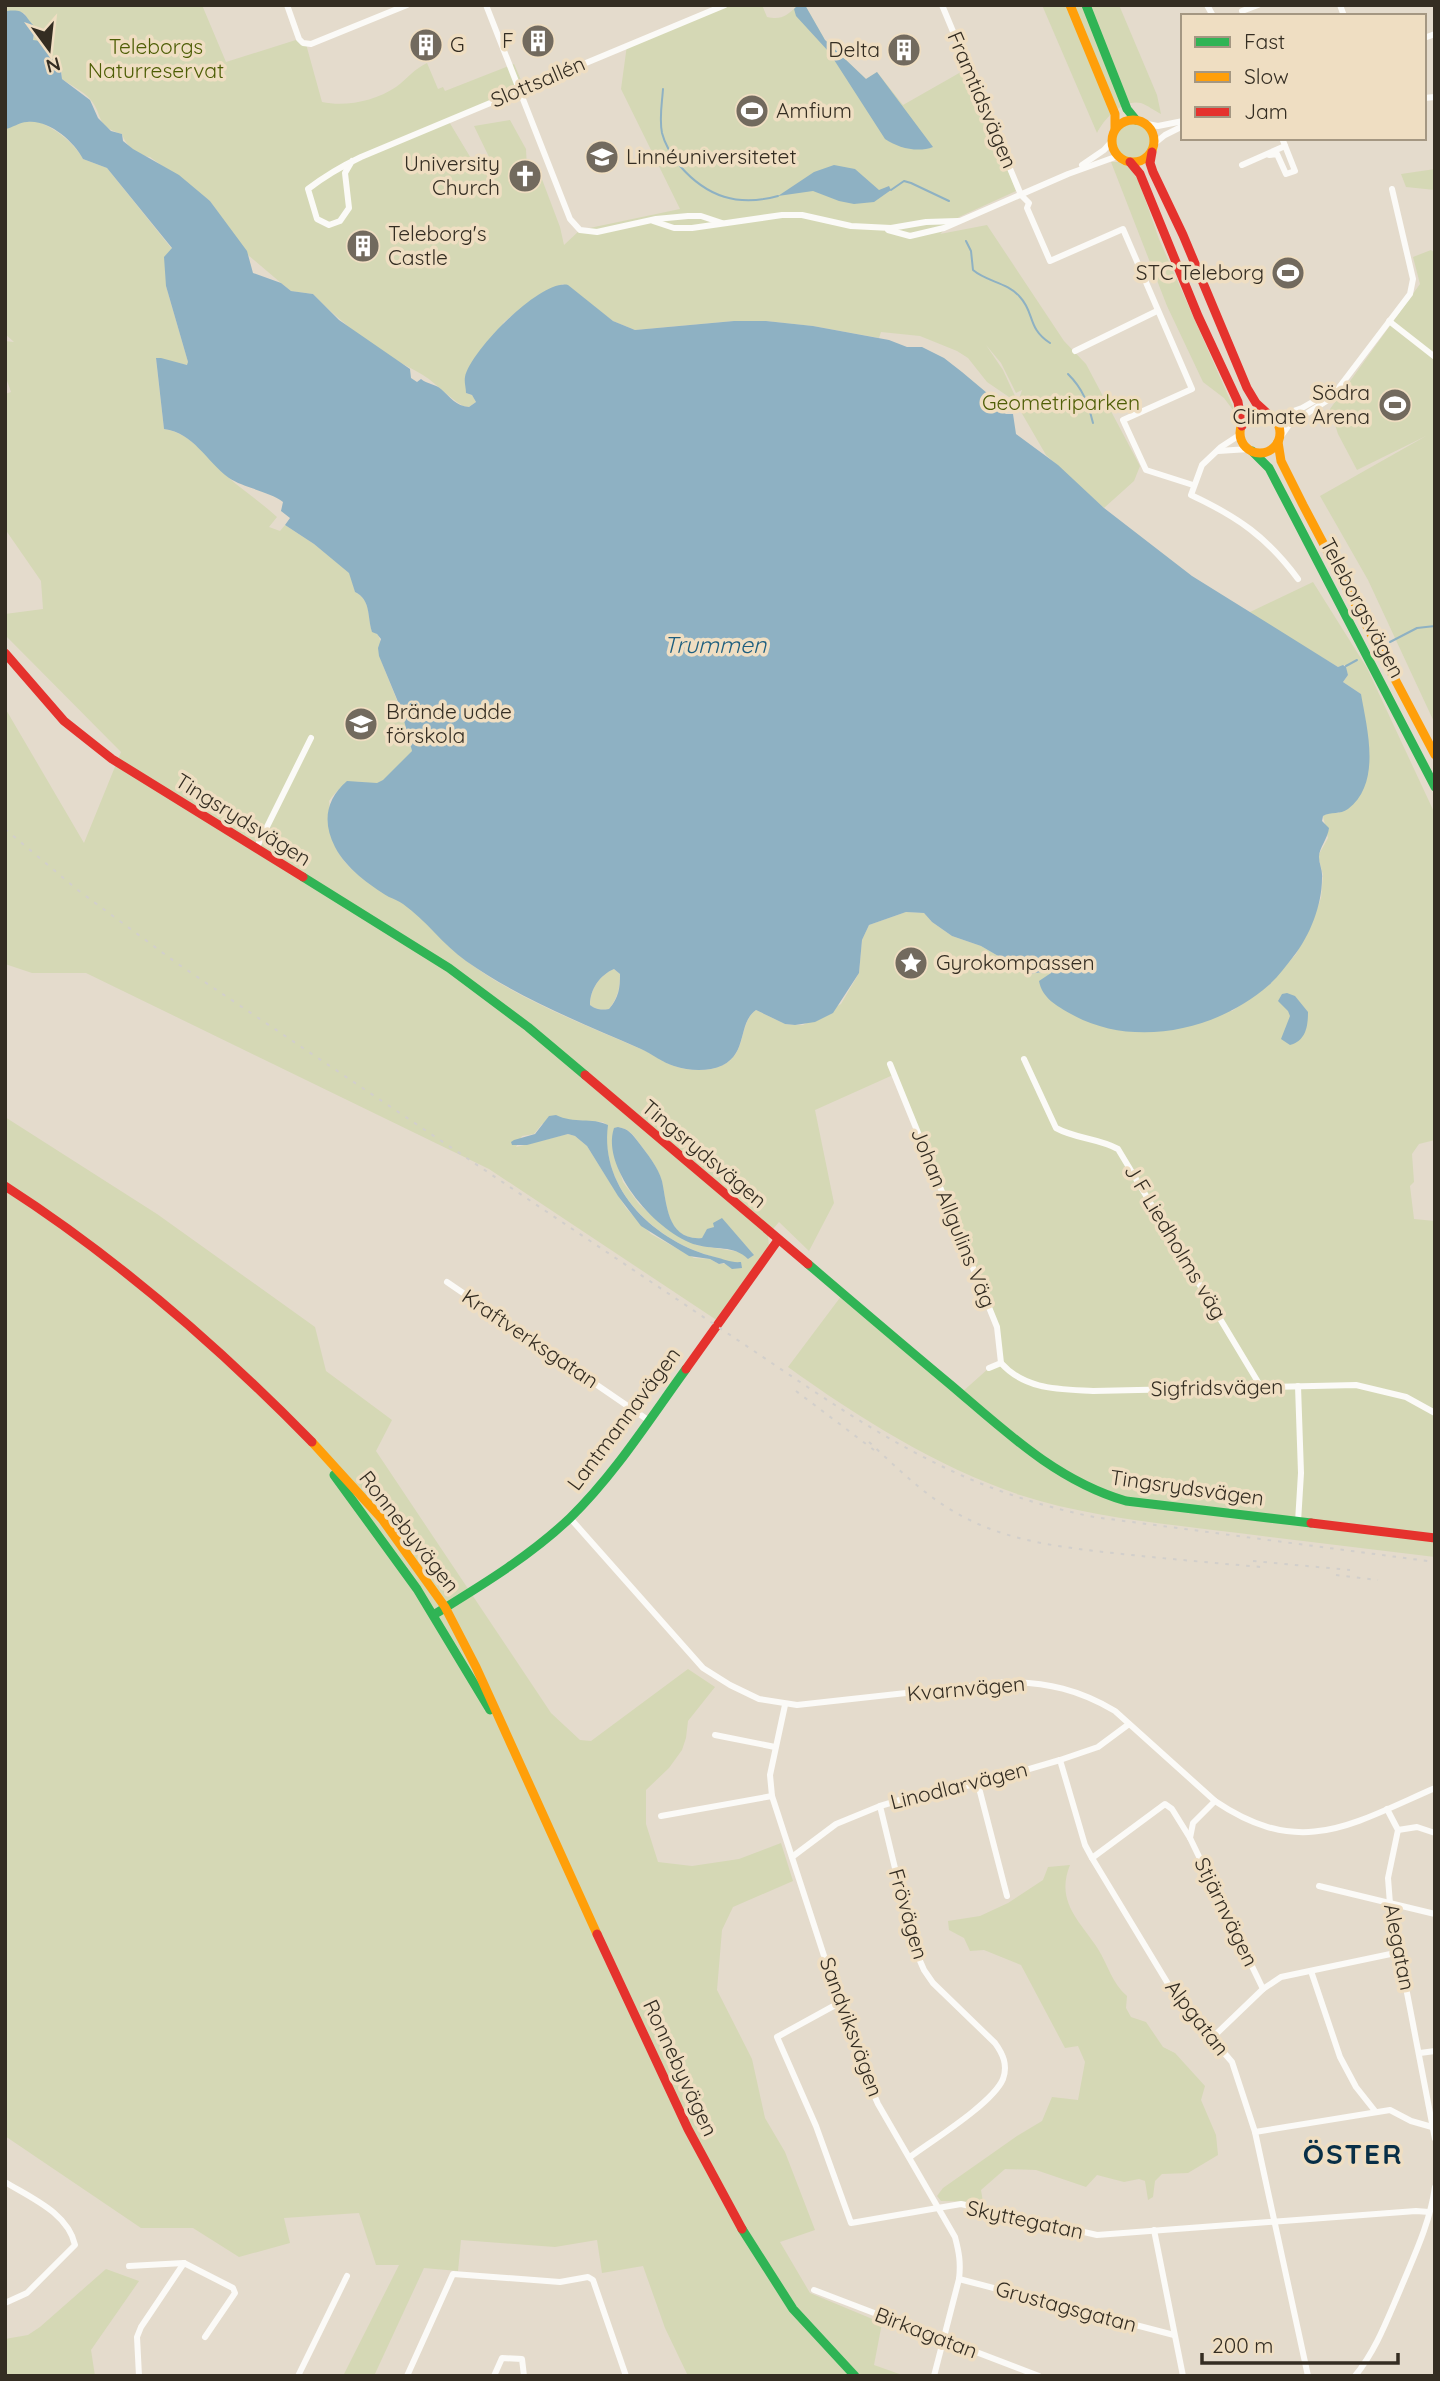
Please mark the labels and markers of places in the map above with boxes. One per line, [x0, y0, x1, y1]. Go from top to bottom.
building icon: F [519, 22, 557, 60]
building icon: G [407, 26, 445, 64]
place label: F [502, 27, 514, 53]
place label: G [450, 31, 465, 57]
building icon: Delta [885, 31, 923, 69]
place label: Delta [828, 36, 880, 62]
sports icon: Amfium [733, 92, 771, 130]
place label: Amfium [776, 97, 852, 123]
school or university icon: Linnéuniversitetet [583, 138, 621, 176]
place label: Linnéuniversitetet [626, 143, 797, 169]
place label: University Church [404, 150, 500, 200]
church icon: University Church [506, 157, 544, 195]
place label: Teleborg's Castle [388, 220, 487, 270]
building icon: Teleborg's Castle [344, 227, 382, 265]
sports icon: STC Teleborg [1269, 254, 1307, 292]
place label: STC Teleborg [1136, 259, 1264, 285]
place label: Södra Climate Arena [1233, 379, 1370, 429]
sports icon: Södra Climate Arena [1376, 386, 1414, 424]
place label: Brände udde förskola [386, 698, 512, 748]
school or university icon: Brände udde förskola [342, 705, 380, 743]
place icon: Gyrokompassen [892, 944, 930, 982]
place label: Gyrokompassen [936, 949, 1095, 975]

